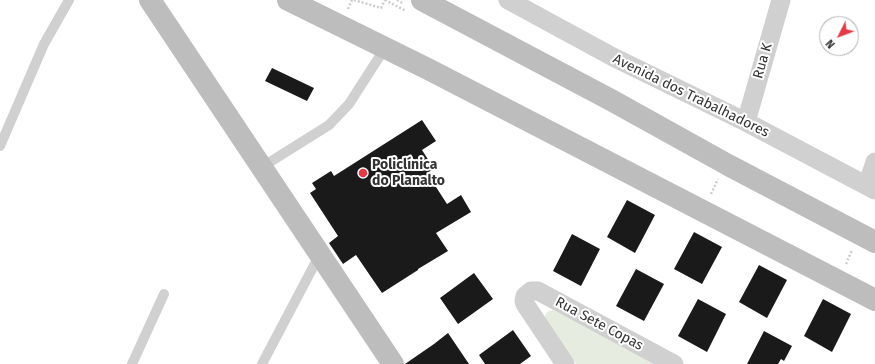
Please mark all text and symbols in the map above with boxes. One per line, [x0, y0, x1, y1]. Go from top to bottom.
north arrow [819, 16, 859, 56]
text: N [823, 37, 838, 51]
street label: Rua K [750, 41, 776, 81]
street label: Avenida dos Trabalhadores [610, 51, 772, 141]
place label: Policlínica do Planalto [372, 157, 445, 190]
marker: Policlínica do Planalto [357, 167, 369, 179]
street label: Rua Sete Copas [552, 294, 646, 354]

